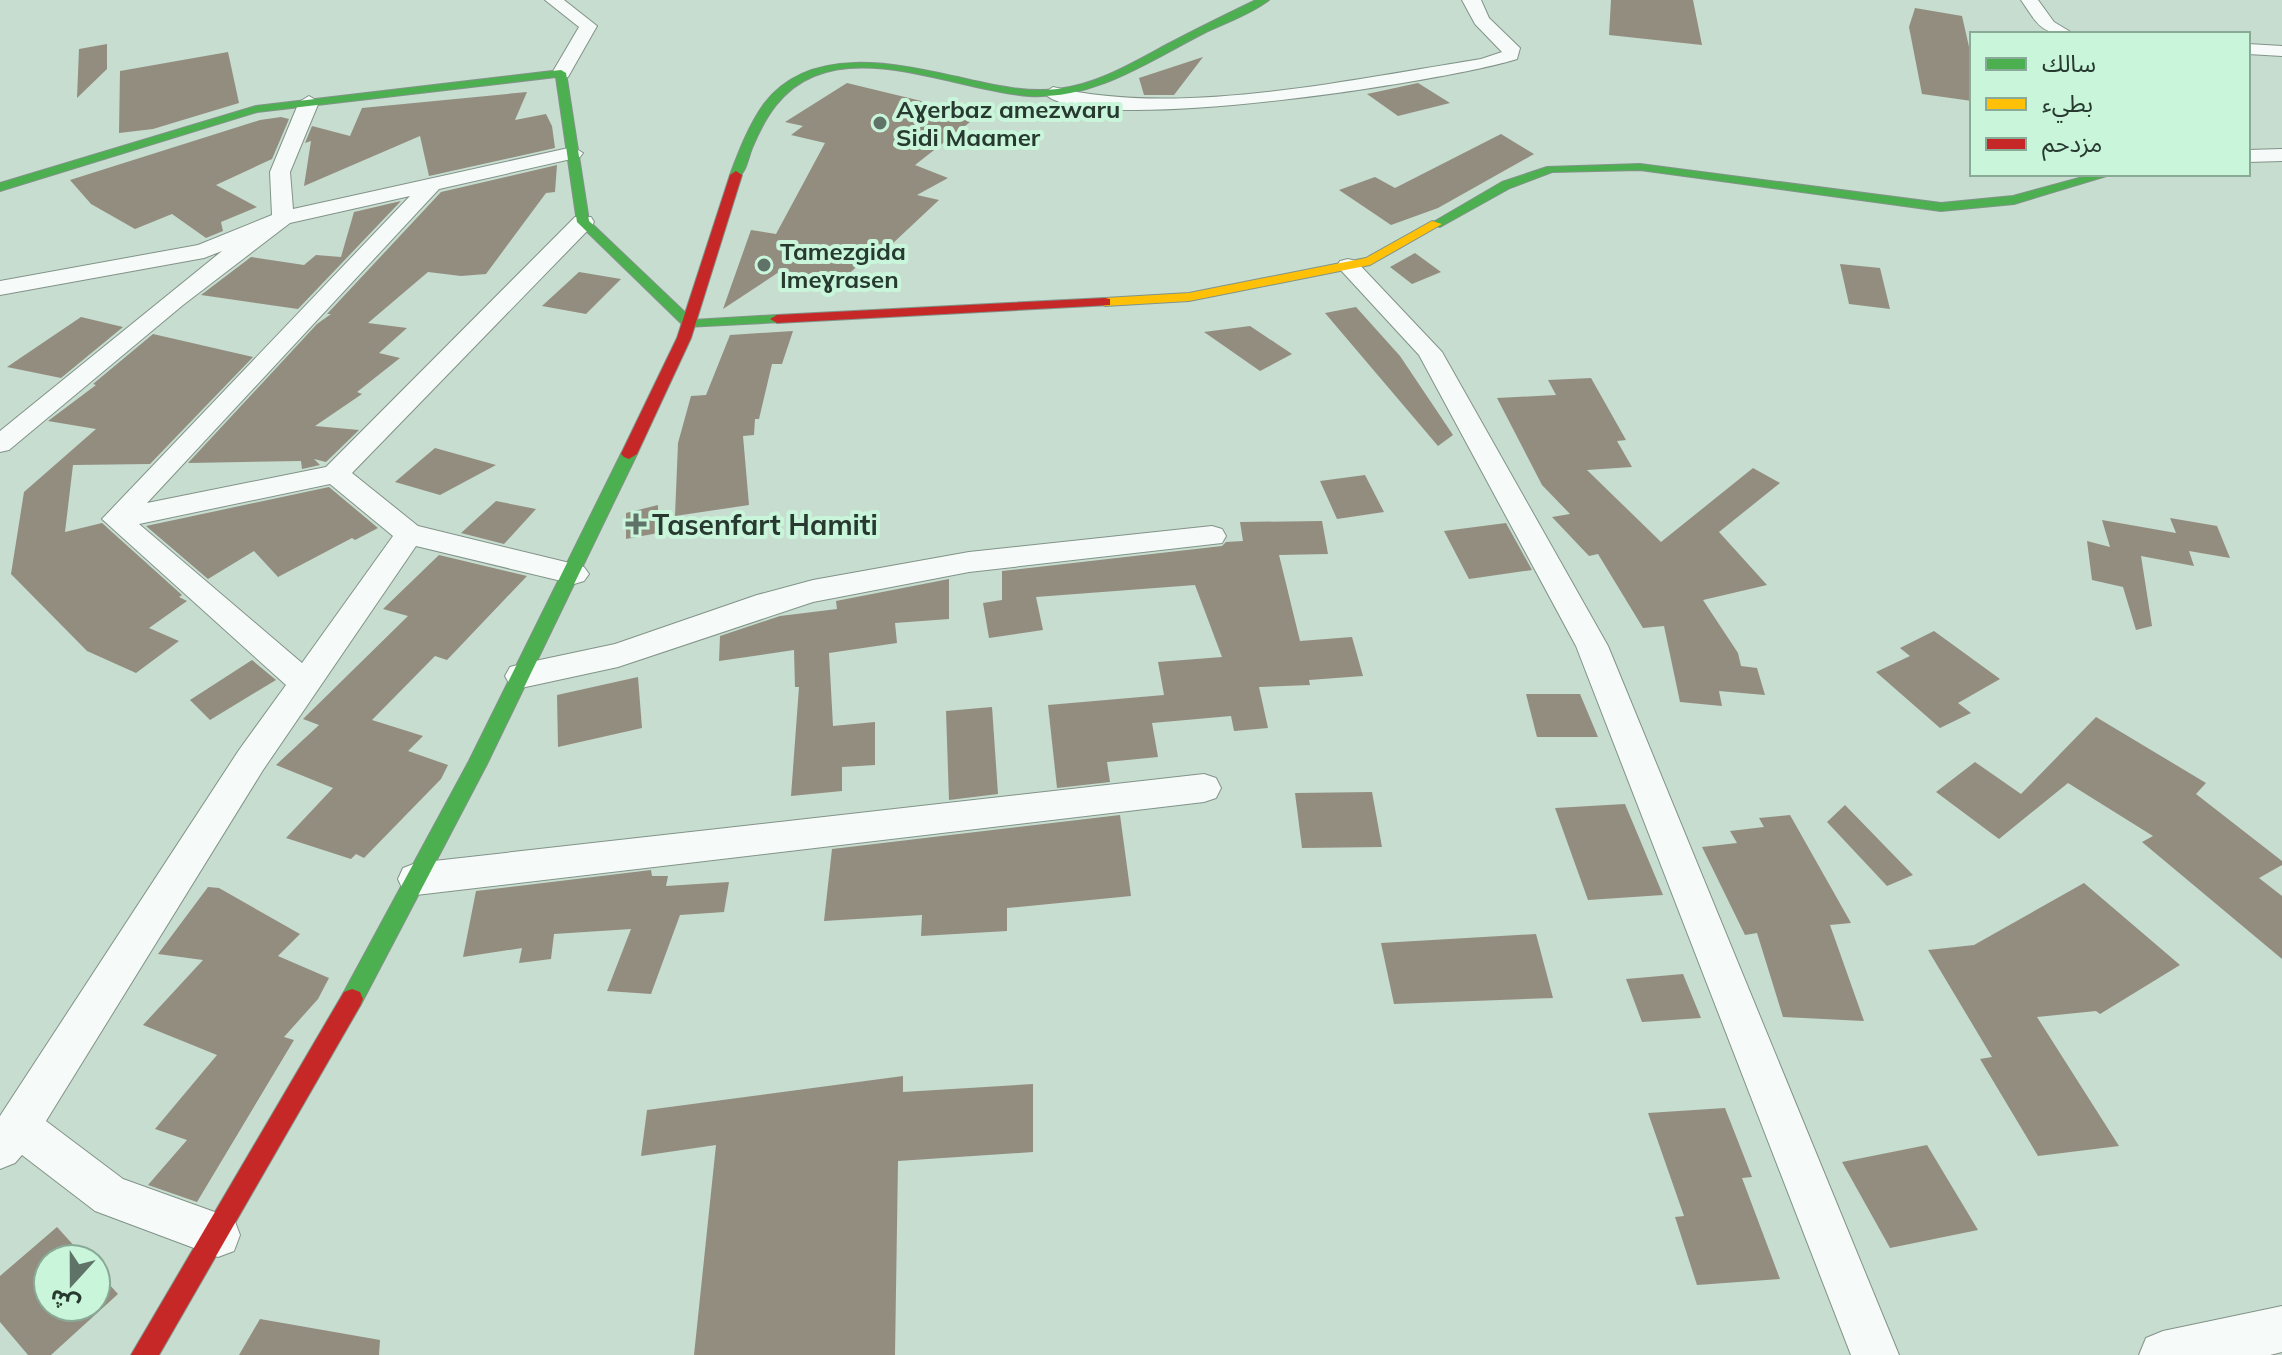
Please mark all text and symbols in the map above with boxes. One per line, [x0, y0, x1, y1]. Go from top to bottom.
legend [1970, 32, 2250, 176]
text: سالك [2042, 48, 2096, 78]
text: بطيء [2042, 88, 2093, 123]
place label: Aɣerbaz amezwaru Sidi Maamer [896, 94, 1120, 152]
marker: Aɣerbaz amezwaru Sidi Maamer [871, 114, 889, 132]
text: مزدحم [2042, 128, 2102, 161]
place label: Tamezgida Imeɣrasen [780, 236, 906, 294]
marker: Tamezgida Imeɣrasen [755, 256, 773, 274]
place label: Tasenfart Hamiti [652, 507, 878, 542]
marker: Tasenfart Hamiti [627, 515, 645, 533]
north arrow [32, 1243, 112, 1323]
text: ش [46, 1283, 84, 1320]

